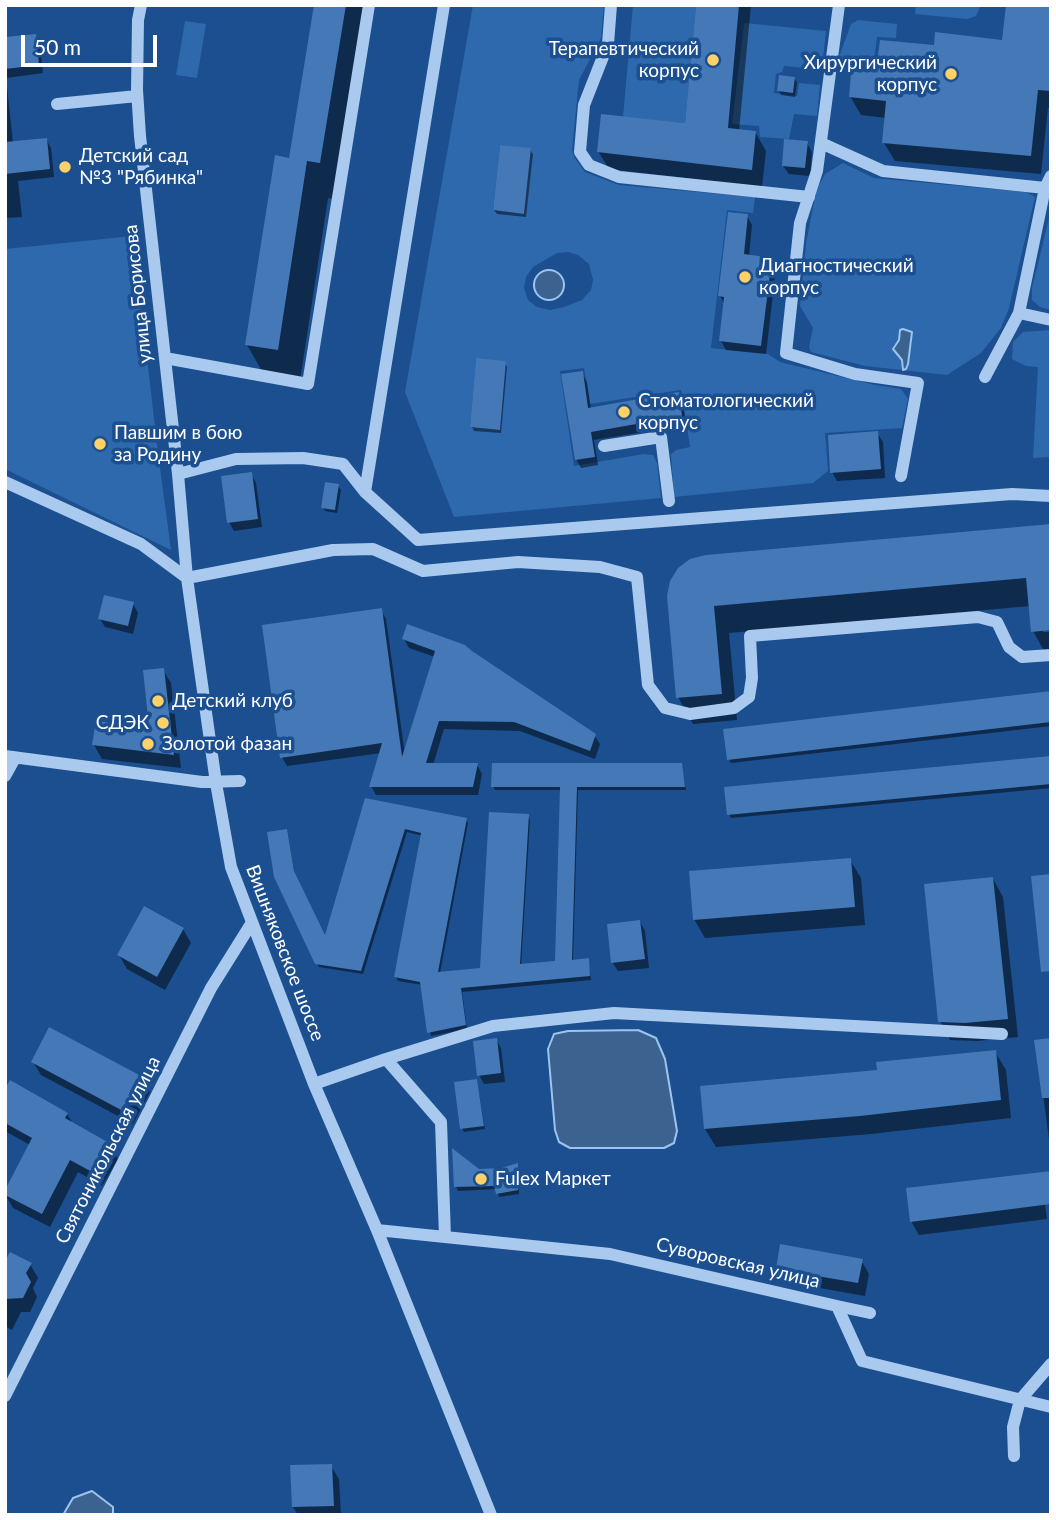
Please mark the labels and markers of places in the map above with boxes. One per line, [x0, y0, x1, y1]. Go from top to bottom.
place label: Терапевтический корпус [549, 38, 699, 82]
marker: Терапевтический корпус [705, 52, 721, 68]
place label: Хирургический корпус [804, 52, 937, 96]
marker: Хирургический корпус [943, 66, 959, 82]
place label: Детский сад №3 "Рябинка" [79, 145, 203, 189]
marker: Детский сад №3 "Рябинка" [57, 159, 73, 175]
place label: Диагностический корпус [759, 255, 914, 299]
marker: Диагностический корпус [737, 269, 753, 285]
place label: Стоматологический корпус [638, 390, 814, 434]
marker: Стоматологический корпус [616, 404, 632, 420]
place label: Павшим в бою за Родину [114, 422, 242, 466]
marker: Павшим в бою за Родину [92, 436, 108, 452]
place label: Детский клуб [172, 690, 293, 712]
marker: Детский клуб [150, 693, 166, 709]
place label: СДЭК [96, 712, 149, 734]
marker: СДЭК [155, 715, 171, 731]
place label: Золотой фазан [162, 733, 292, 755]
marker: Золотой фазан [140, 736, 156, 752]
place label: Fulex Маркет [495, 1168, 611, 1190]
marker: Fulex Маркет [473, 1171, 489, 1187]

